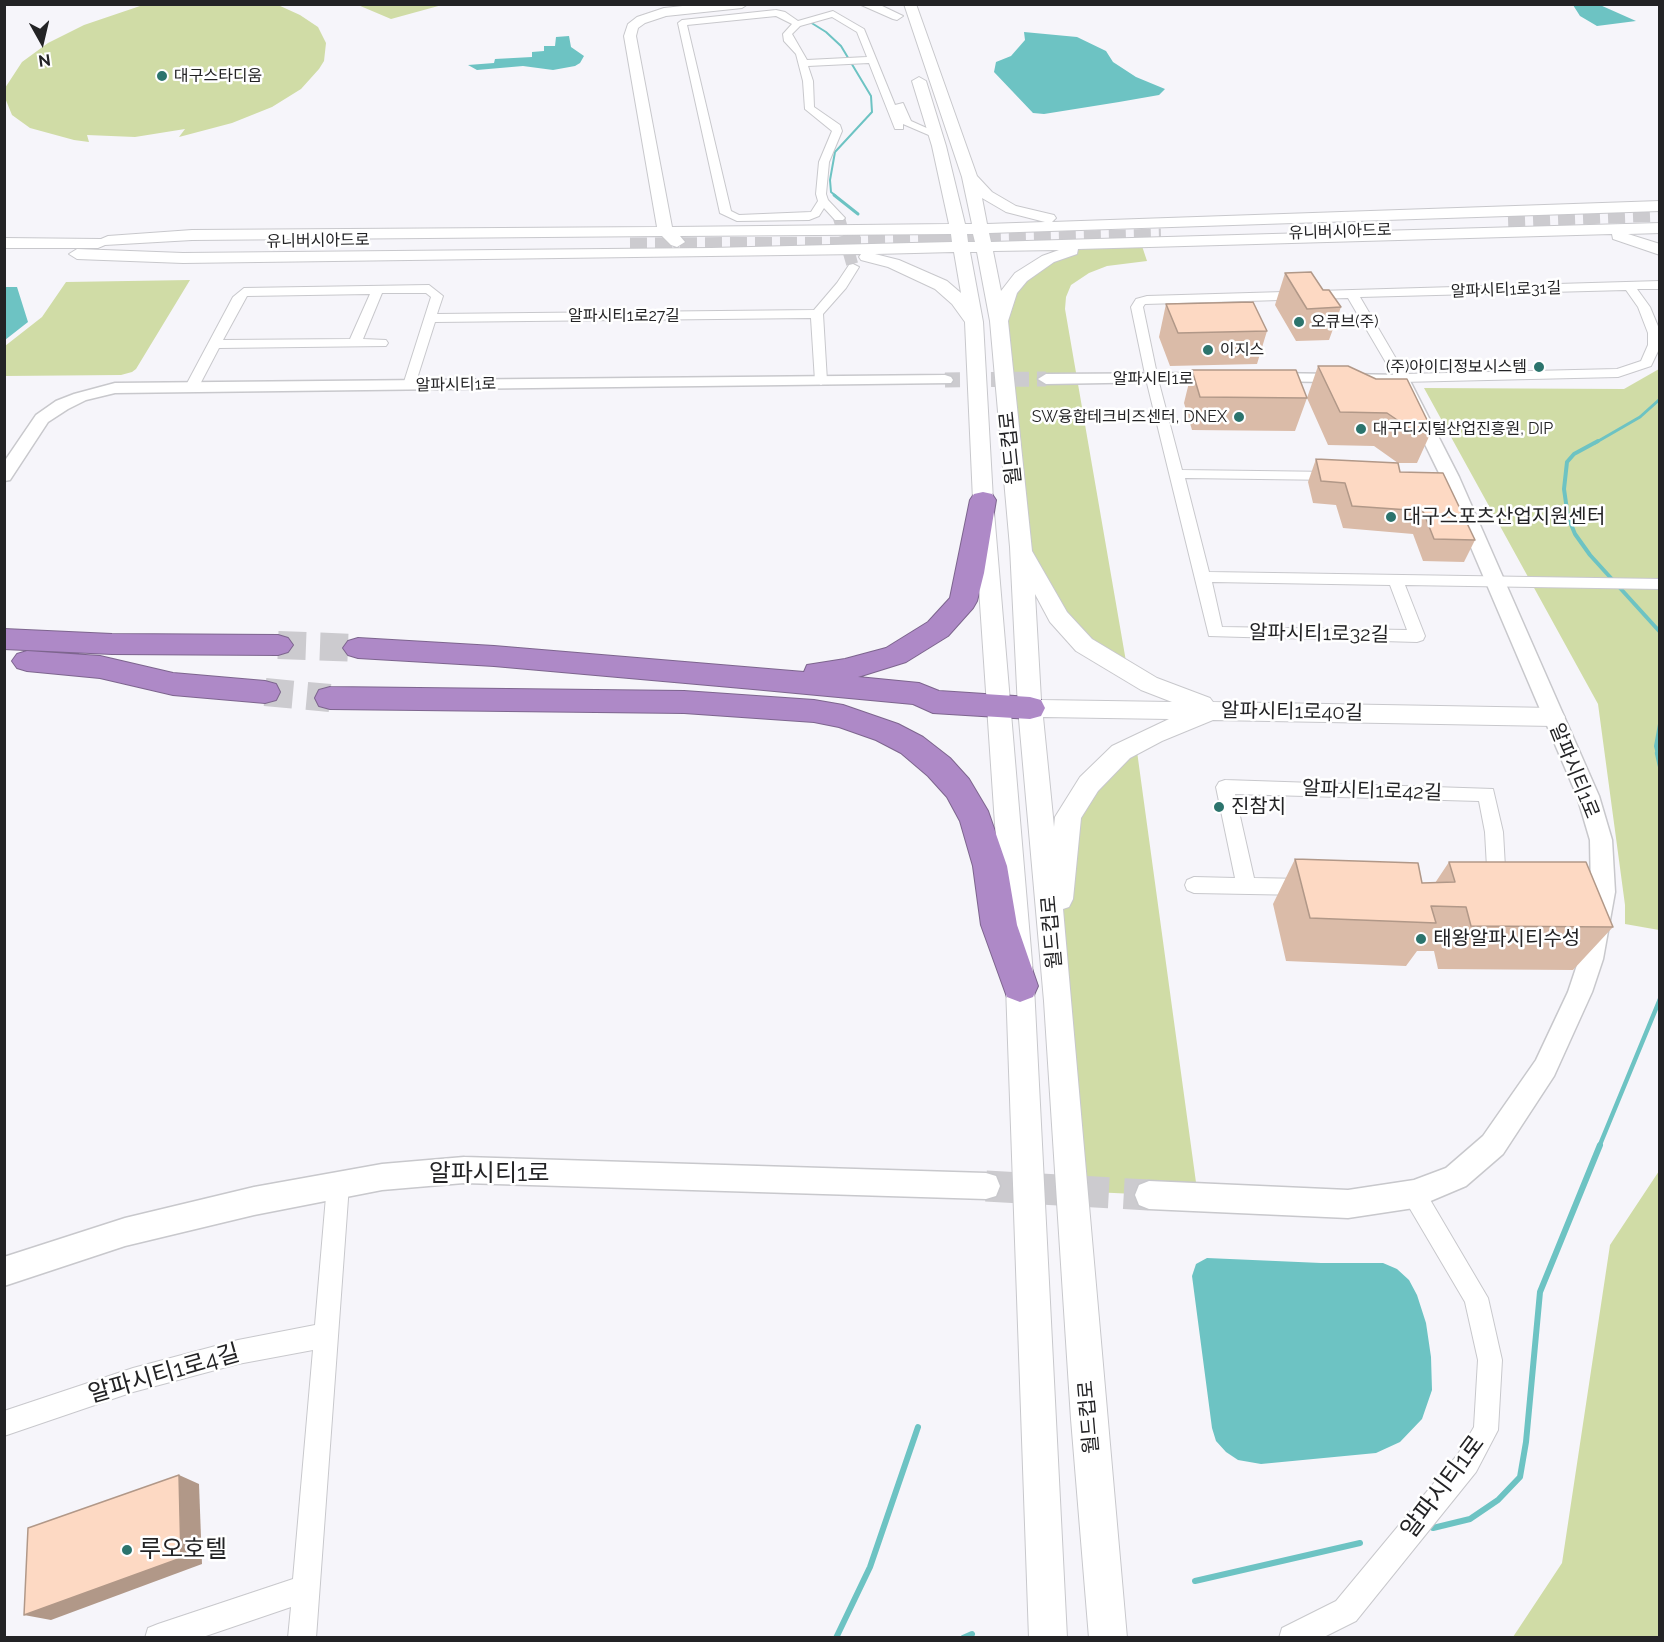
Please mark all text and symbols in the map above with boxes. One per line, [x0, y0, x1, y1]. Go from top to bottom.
north arrow [12, 12, 72, 72]
text: N [37, 50, 52, 71]
place label: 대구스타디움 [174, 66, 262, 86]
marker: 대구스타디움 [155, 69, 169, 83]
street label: 유니버시아드로 [1288, 221, 1392, 243]
street label: 유니버시아드로 [266, 231, 370, 251]
street label: 알파시티1로31길 [1450, 278, 1562, 302]
street label: 알파시티1로27길 [568, 306, 680, 326]
place label: 오큐브(주) [1311, 312, 1378, 332]
marker: 오큐브(주) [1292, 315, 1306, 329]
place label: 이지스 [1220, 340, 1264, 360]
marker: 이지스 [1201, 343, 1215, 357]
place label: (주)아이디정보시스템 [1386, 357, 1527, 377]
marker: (주)아이디정보시스템 [1532, 360, 1546, 374]
street label: 알파시티1로 [1113, 369, 1193, 389]
street label: 알파시티1로 [416, 375, 496, 395]
place label: SW융합테크비즈센터, DNEX [1032, 407, 1227, 427]
street label: 월드컵로 [995, 410, 1027, 486]
marker: SW융합테크비즈센터, DNEX [1232, 410, 1246, 424]
place label: 대구디지털산업진흥원, DIP [1373, 419, 1553, 439]
marker: 대구디지털산업진흥원, DIP [1354, 422, 1368, 436]
place label: 대구스포츠산업지원센터 [1403, 505, 1605, 529]
marker: 대구스포츠산업지원센터 [1384, 510, 1398, 524]
street label: 알파시티1로32길 [1249, 621, 1389, 647]
street label: 알파시티1로40길 [1221, 699, 1363, 725]
street label: 알파시티1로 [1544, 720, 1604, 822]
street label: 알파시티1로42길 [1301, 777, 1443, 805]
place label: 진참치 [1231, 795, 1286, 819]
marker: 진참치 [1212, 800, 1226, 814]
street label: 월드컵로 [1037, 894, 1067, 970]
place label: 태왕알파시티수성 [1433, 927, 1580, 951]
marker: 태왕알파시티수성 [1414, 932, 1428, 946]
street label: 알파시티1로 [429, 1160, 549, 1188]
street label: 알파시티1로4길 [85, 1339, 243, 1409]
street label: 월드컵로 [1074, 1379, 1104, 1455]
street label: 알파시티1로 [1395, 1430, 1491, 1544]
place label: 루오호텔 [139, 1536, 227, 1564]
marker: 루오호텔 [120, 1543, 134, 1557]

